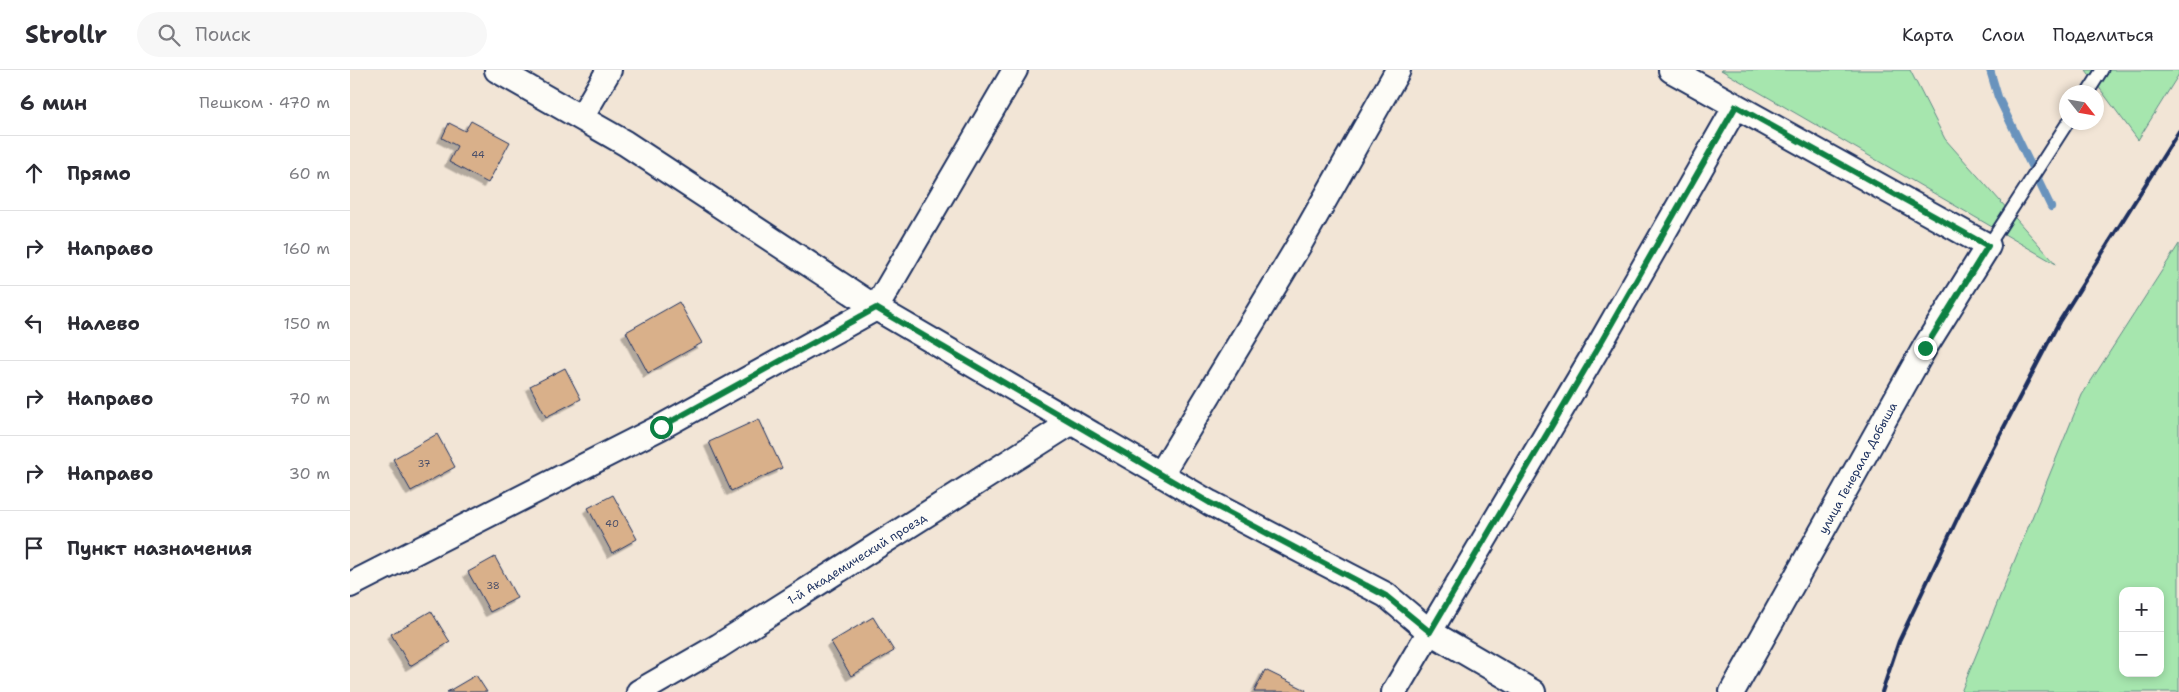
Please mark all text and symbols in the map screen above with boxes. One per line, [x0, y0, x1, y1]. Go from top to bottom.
search box [137, 12, 487, 57]
text: Strollr [25, 19, 107, 51]
icon: search [155, 21, 183, 49]
text: Поиск [195, 22, 251, 47]
text: Карта [1902, 23, 1953, 47]
text: Слои [1981, 23, 2025, 47]
text: Поделиться [2053, 23, 2154, 47]
north arrow [2059, 85, 2104, 130]
text: 6 мин [20, 89, 87, 117]
text: Пешком · 470 m [199, 92, 330, 113]
house number: 44 [471, 148, 485, 161]
icon: ahead [20, 159, 48, 187]
text: Прямо [67, 161, 131, 186]
text: 60 m [289, 163, 330, 184]
icon: right [20, 234, 48, 262]
text: Направо [67, 236, 153, 261]
text: 160 m [283, 238, 330, 259]
icon: left [20, 309, 48, 337]
text: Налево [67, 311, 140, 336]
text: 150 m [283, 313, 330, 334]
route end [1914, 337, 1937, 360]
icon: right [20, 384, 48, 412]
text: Направо [67, 386, 153, 411]
text: 70 m [289, 388, 330, 409]
street label: улица Генерала Добыша [1815, 399, 1901, 537]
route start [650, 416, 673, 439]
house number: 37 [417, 457, 431, 470]
icon: right [20, 459, 48, 487]
text: Направо [67, 461, 153, 486]
text: 30 m [289, 463, 330, 484]
street label: 1-й Академический проезд [784, 509, 930, 608]
house number: 40 [605, 517, 619, 530]
icon: arrive [20, 534, 48, 562]
text: Пункт назначения [67, 536, 252, 561]
house number: 38 [486, 579, 500, 592]
map controls [2119, 587, 2164, 677]
button: + [2119, 587, 2164, 632]
button: − [2119, 632, 2164, 677]

